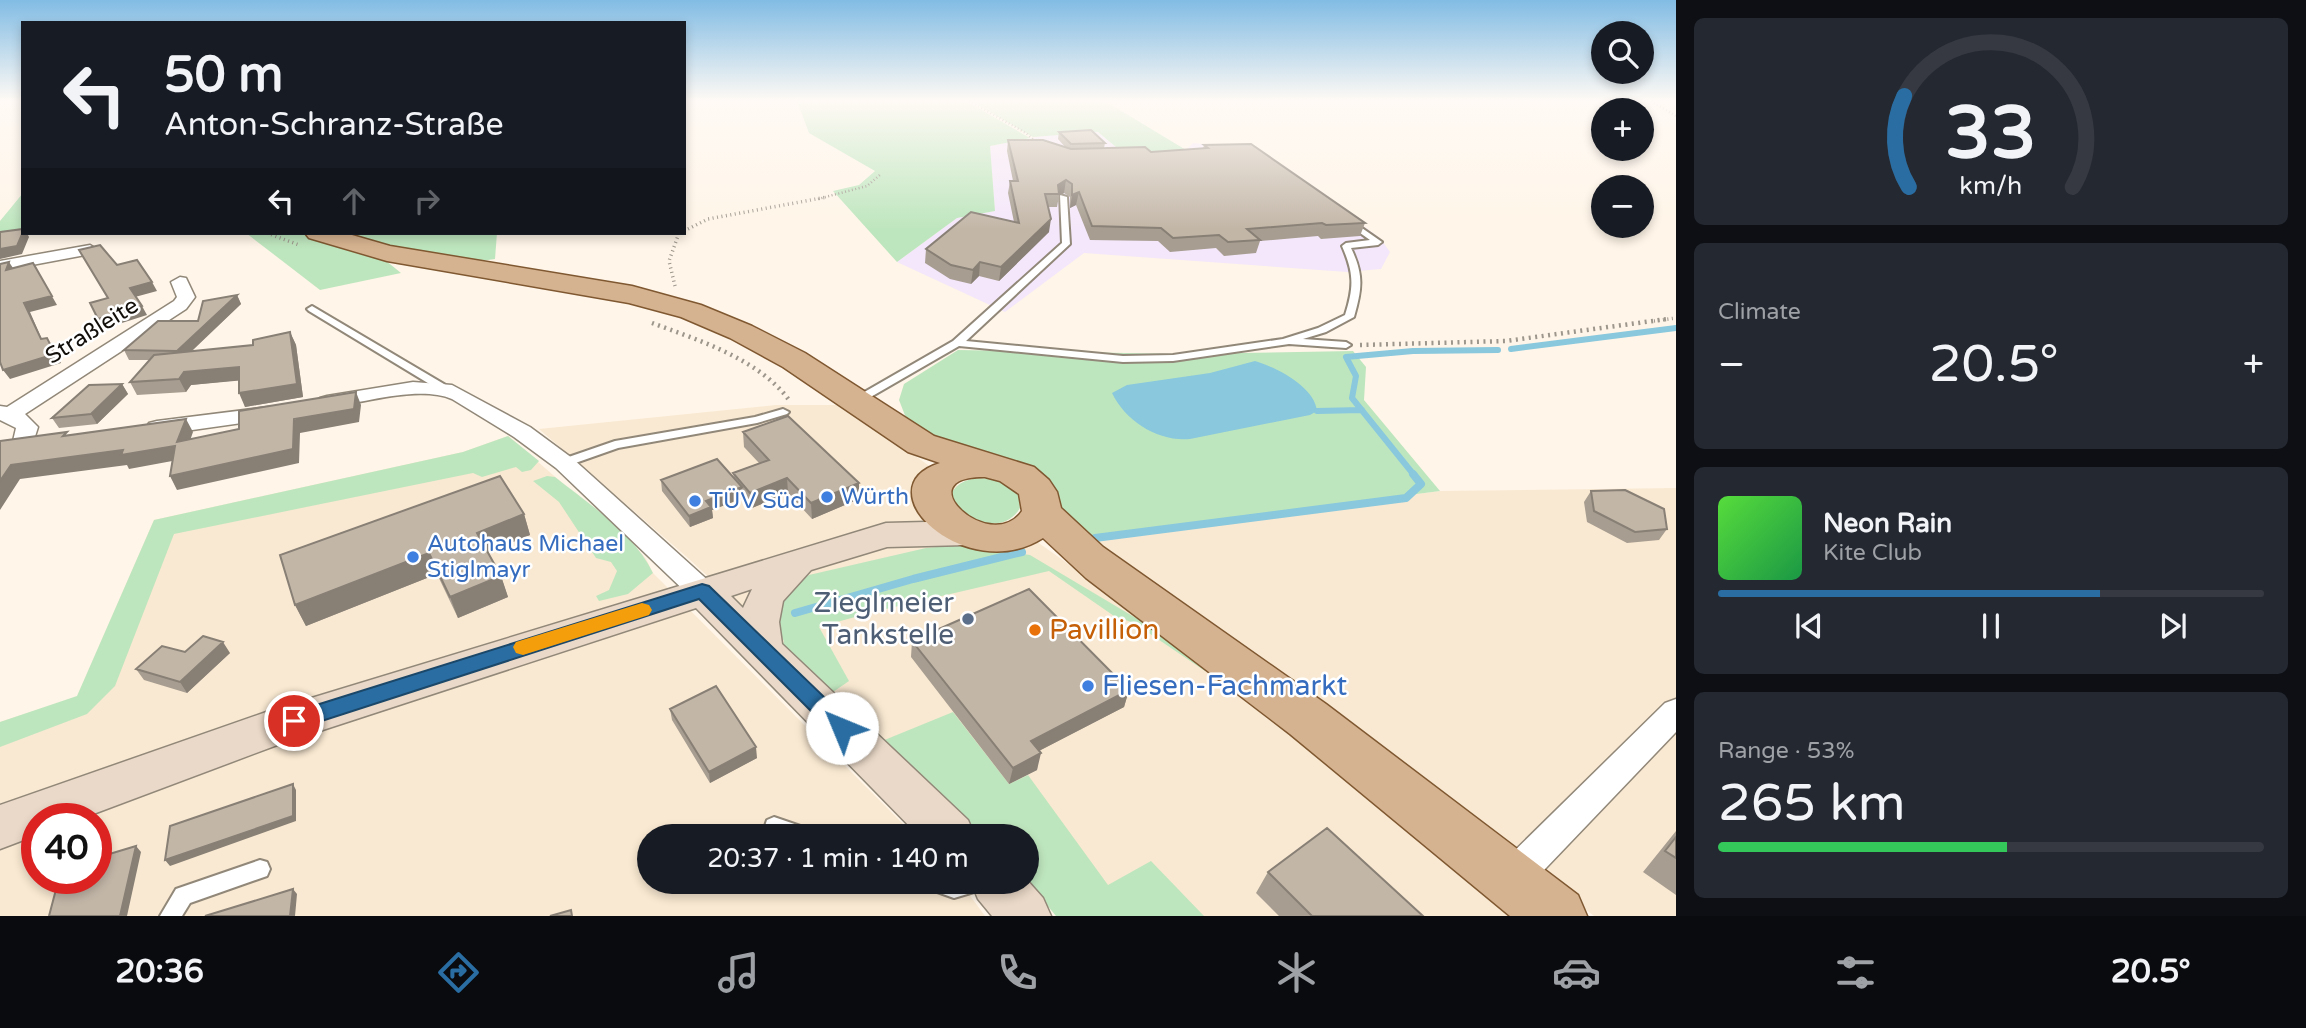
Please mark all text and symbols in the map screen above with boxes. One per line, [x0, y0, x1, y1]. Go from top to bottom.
map controls [1591, 21, 1654, 238]
button: search [1591, 21, 1654, 84]
text: 50 m [164, 46, 283, 105]
icon: left [49, 49, 140, 140]
text: 33 [1945, 91, 2037, 179]
button: + [1591, 98, 1654, 161]
text: Anton-Schranz-Straße [164, 106, 504, 144]
text: km/h [1960, 171, 2022, 201]
button: − [1591, 175, 1654, 238]
icon: left [262, 182, 300, 220]
icon: ahead [335, 182, 373, 220]
icon: right [408, 182, 446, 220]
street label: Straßleite [40, 291, 144, 371]
text: Climate [1718, 298, 1801, 326]
text: 20.5° [1929, 333, 2059, 396]
text: − [1718, 342, 1745, 388]
text: + [2243, 342, 2264, 388]
place label: Würth [841, 483, 909, 511]
place label: TÜV Süd [709, 487, 805, 515]
marker: Würth [819, 489, 835, 505]
marker: TÜV Süd [687, 493, 703, 509]
text: Neon Rain [1823, 508, 1952, 539]
place label: Autohaus Michael Stiglmayr [427, 530, 624, 584]
text: Kite Club [1823, 539, 1922, 567]
marker: Autohaus Michael Stiglmayr [405, 549, 421, 565]
place label: Zieglmeier Tankstelle [814, 586, 954, 652]
icon: previous [1790, 607, 1828, 645]
icon: pause [1972, 607, 2010, 645]
icon: next [2154, 607, 2192, 645]
marker: Zieglmeier Tankstelle [960, 611, 976, 627]
place label: Pavillion [1049, 613, 1159, 647]
marker: Pavillion [1027, 622, 1043, 638]
place label: Fliesen-Fachmarkt [1102, 669, 1347, 703]
marker: Fliesen-Fachmarkt [1080, 678, 1096, 694]
pin [264, 691, 324, 751]
position arrow [805, 691, 879, 765]
icon: arrive [275, 702, 313, 740]
text: Range · 53% [1718, 737, 1854, 765]
text: 265 km [1718, 772, 1906, 835]
speed limit sign: 40 [21, 803, 112, 894]
text: 20:37 · 1 min · 140 m [707, 843, 969, 874]
icon: directions [434, 948, 483, 997]
icon: music [714, 948, 763, 997]
icon: phone [993, 948, 1042, 997]
icon: climate [1272, 948, 1321, 997]
icon: car [1552, 948, 1601, 997]
icon: filters [1831, 948, 1880, 997]
text: 20:36 [115, 953, 204, 991]
text: 20.5° [2111, 953, 2191, 991]

